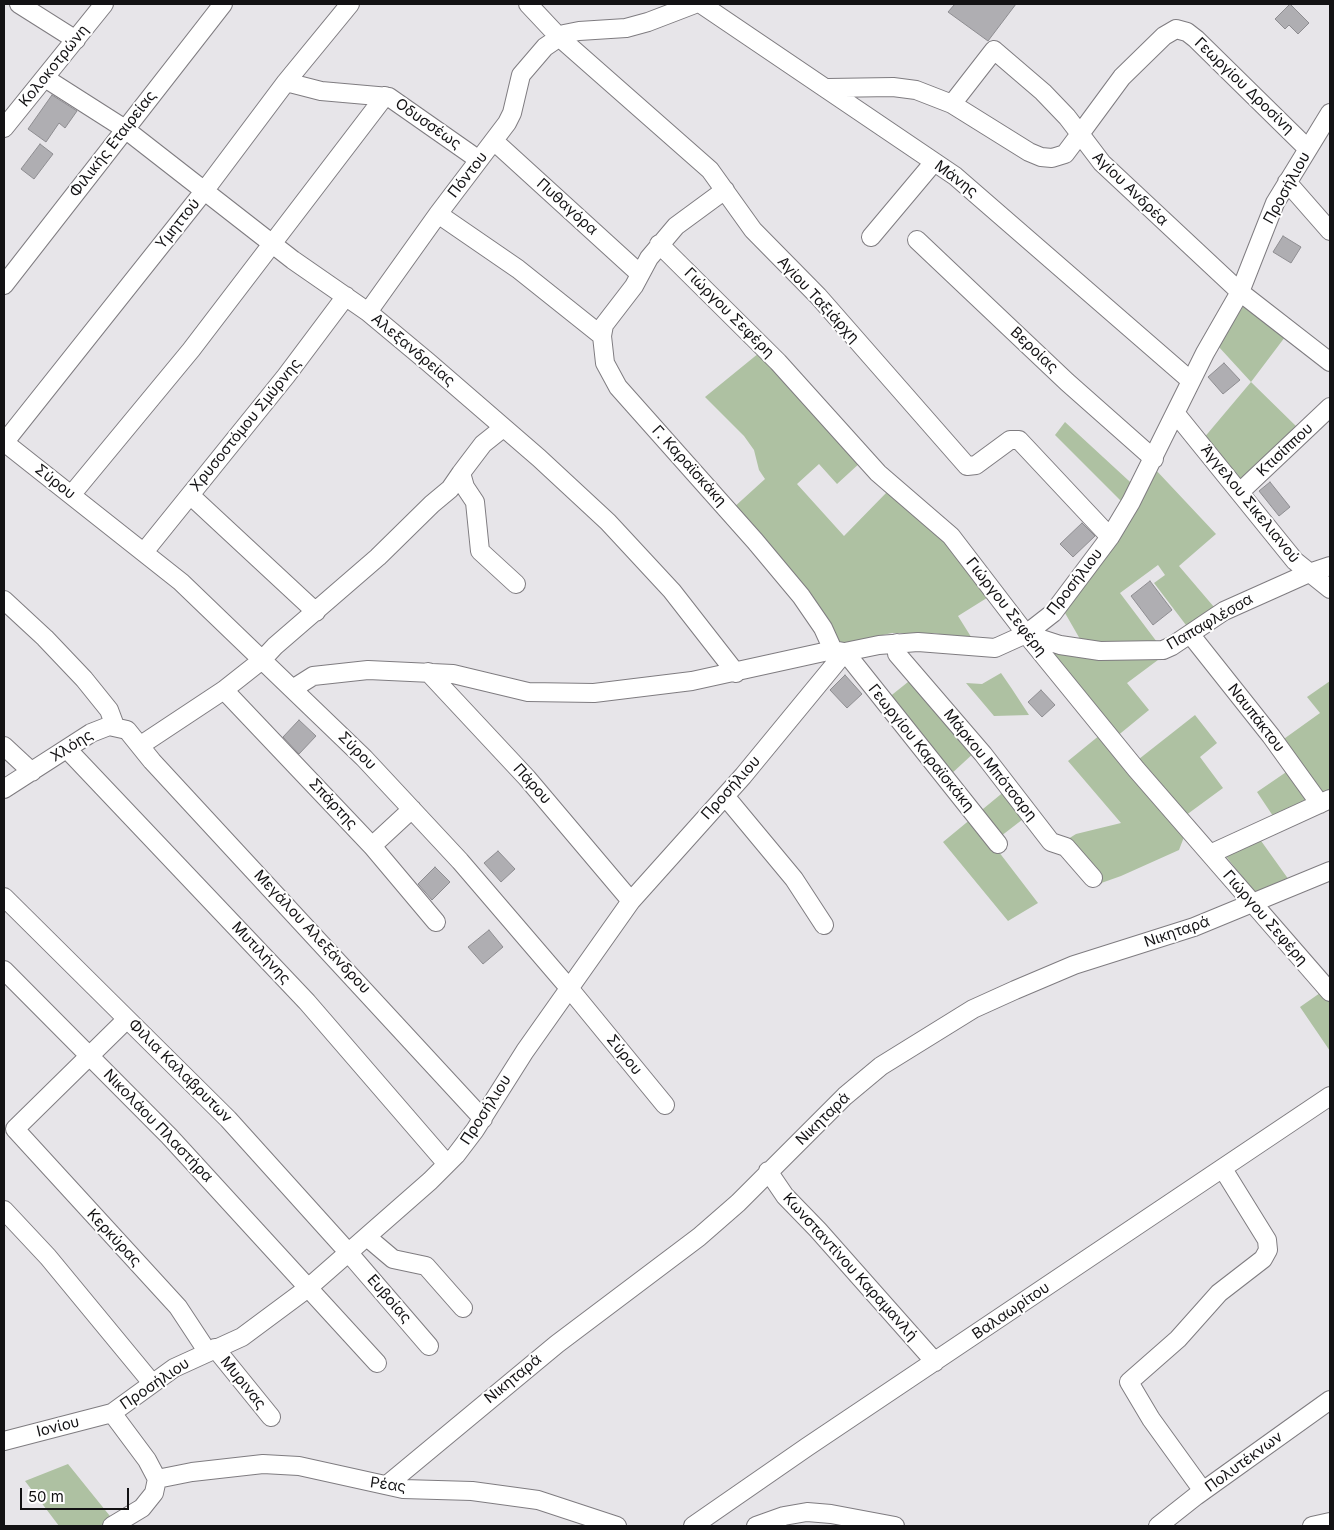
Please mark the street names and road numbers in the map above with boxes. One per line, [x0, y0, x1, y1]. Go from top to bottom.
street label: Κολοκοτρώνη [16, 21, 92, 111]
street label: Γεωργίου Δροσίνη [1191, 34, 1297, 138]
street label: Φιλικής Εταιρείας [66, 87, 160, 201]
street label: Οδυσσέως [392, 95, 464, 153]
street label: Πόντου [444, 148, 492, 202]
street label: Αγίου Ανδρέα [1088, 148, 1172, 230]
street label: Προσήλιου [1260, 149, 1314, 227]
street label: Μάνης [931, 157, 981, 201]
street label: Πυθαγόρα [533, 175, 601, 239]
street label: Υμηττού [152, 195, 204, 253]
street label: Αγίου Ταξιάρχη [773, 253, 863, 347]
street label: Γιώργου Σεφέρη [680, 264, 778, 362]
street label: Αλεξανδρείας [368, 310, 458, 390]
street label: Βεροίας [1006, 323, 1062, 377]
street label: Χρυσοστόμου Σμύρνης [187, 355, 305, 495]
street label: Κτισίππου [1253, 419, 1317, 481]
street label: Γ. Καραϊσκάκη [648, 422, 730, 510]
street label: Άγγελου Σικελιανού [1197, 441, 1303, 567]
street label: Σύρου [31, 461, 79, 503]
street label: Προσήλιου [1043, 545, 1107, 619]
street label: Γιώργου Σεφέρη [962, 554, 1050, 660]
street label: Παπαφλέσσα [1164, 590, 1256, 654]
street label: Ναυπάκτου [1224, 680, 1288, 756]
street label: Γεωργίου Καραϊσκάκη [864, 681, 978, 815]
street label: Μάρκου Μπότσαρη [940, 706, 1040, 824]
street label: Χλόης [48, 726, 96, 766]
street label: Σύρου [334, 728, 380, 774]
street label: Προσήλιου [698, 752, 764, 824]
street label: Πάρου [509, 760, 555, 808]
street label: Σπάρτης [305, 775, 361, 833]
street label: Μεγάλου Αλεξάνδρου [250, 867, 374, 997]
street label: Γιώργου Σεφέρη [1219, 867, 1311, 969]
street label: Νικηταρά [1142, 912, 1212, 952]
street label: Μυτιλήνης [228, 918, 294, 988]
street label: Φιλια Καλαβρυτων [124, 1015, 236, 1127]
street label: Σύρου [602, 1031, 646, 1079]
street label: Νικολάου Πλαστήρα [100, 1066, 216, 1186]
street label: Προσήλιου [457, 1072, 515, 1148]
street label: Νικηταρά [792, 1089, 854, 1149]
street label: Κωνσταντίνου Καραμανλή [779, 1190, 921, 1344]
street label: Κερκύρας [83, 1206, 145, 1270]
street label: Ευβοίας [363, 1271, 415, 1327]
street label: Βαλαωρίτου [969, 1279, 1053, 1343]
street label: Νικηταρά [481, 1351, 545, 1407]
street label: Μυρινας [216, 1353, 270, 1413]
street label: Προσήλιου [117, 1354, 193, 1414]
street label: Ιονίου [35, 1413, 81, 1441]
street label: Πολυτέκνων [1202, 1428, 1286, 1496]
street label: Ρέας [369, 1474, 407, 1496]

